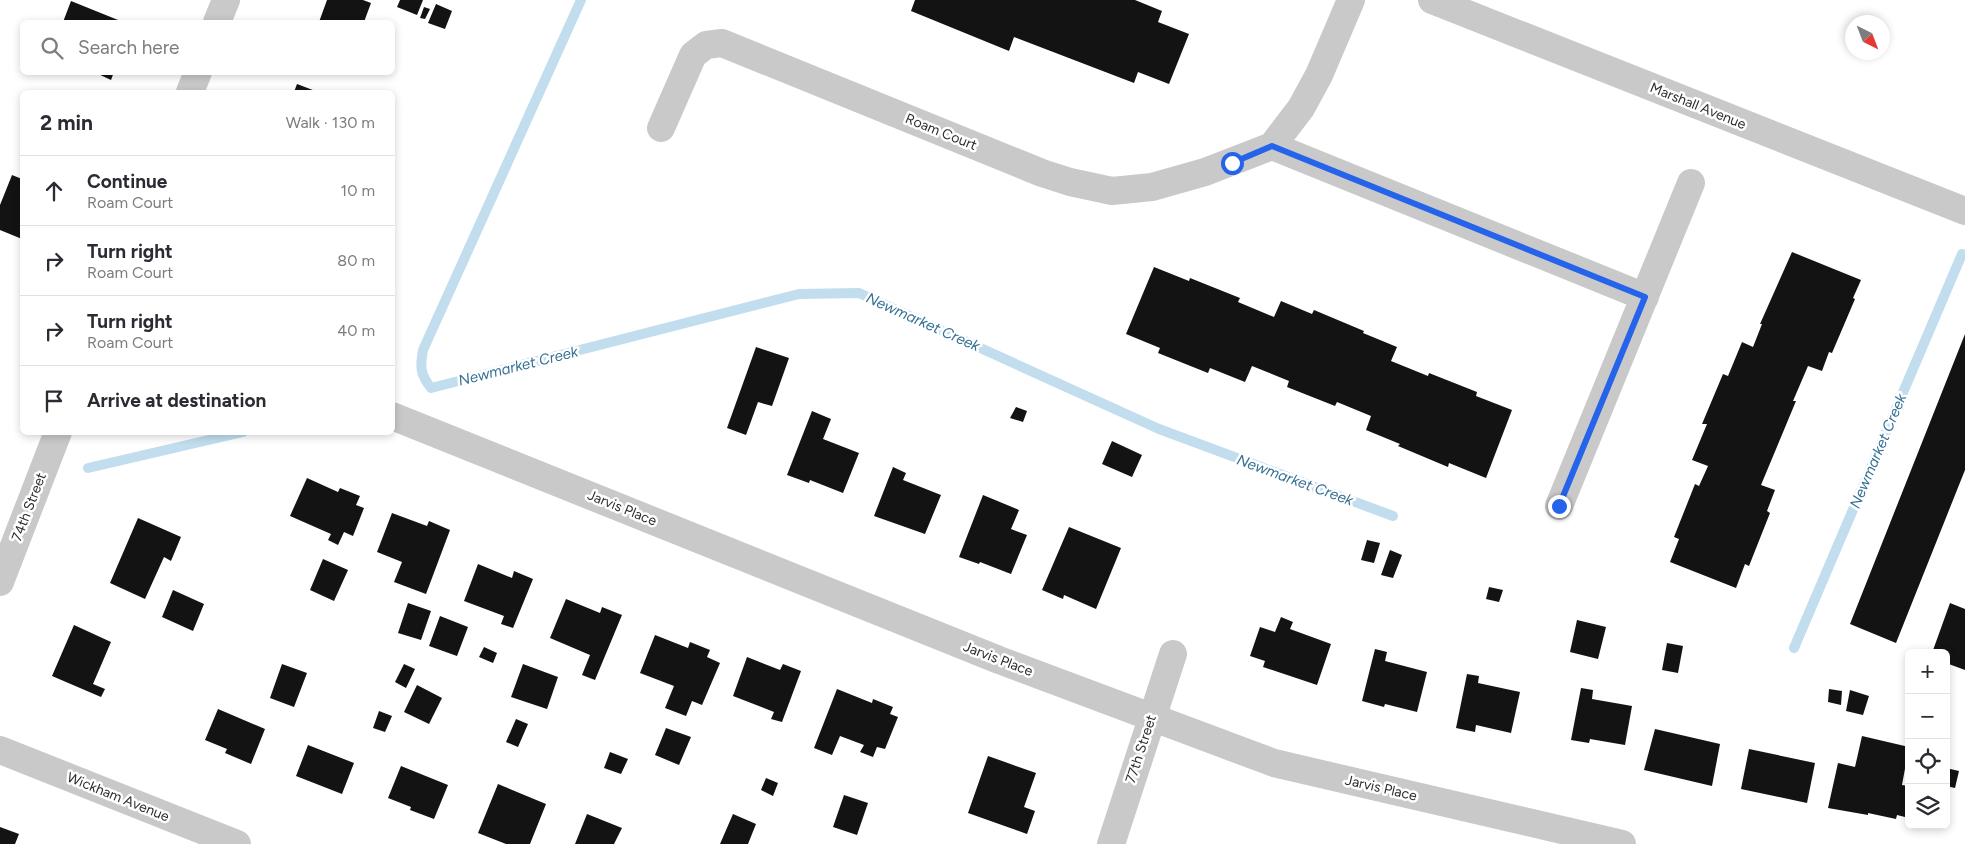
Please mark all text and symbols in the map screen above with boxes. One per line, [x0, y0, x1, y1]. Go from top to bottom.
north arrow [1845, 15, 1890, 60]
search box [20, 20, 395, 75]
icon: search [38, 34, 66, 62]
text: Search here [78, 36, 180, 59]
street label: Marshall Avenue [1647, 79, 1749, 133]
text: 2 min [40, 110, 93, 135]
street label: Roam Court [903, 110, 979, 154]
text: Walk · 130 m [286, 113, 375, 132]
route start [1221, 152, 1244, 175]
text: Continue [87, 170, 167, 193]
icon: ahead [40, 177, 68, 205]
text: 10 m [341, 181, 375, 200]
text: Roam Court [87, 193, 173, 212]
text: Turn right [87, 240, 173, 263]
icon: right [40, 247, 68, 275]
text: 80 m [337, 251, 375, 270]
text: Roam Court [87, 263, 173, 282]
water label: Newmarket Creek [863, 289, 983, 355]
text: Turn right [87, 310, 173, 333]
icon: right [40, 317, 68, 345]
text: 40 m [337, 321, 375, 340]
text: Roam Court [87, 333, 173, 352]
water label: Newmarket Creek [456, 342, 580, 390]
icon: arrive [40, 387, 68, 415]
text: Arrive at destination [87, 389, 266, 412]
water label: Newmarket Creek [1846, 390, 1911, 511]
water label: Newmarket Creek [1234, 451, 1356, 510]
street label: 74th Street [8, 470, 50, 544]
street label: Jarvis Place [585, 486, 659, 530]
route end [1548, 495, 1571, 518]
street label: Jarvis Place [961, 638, 1036, 680]
map controls [1905, 649, 1950, 829]
button: + [1905, 649, 1950, 694]
button: − [1905, 694, 1950, 739]
street label: 77th Street [1122, 713, 1160, 785]
button: locate [1905, 739, 1950, 784]
street label: Wickham Avenue [64, 769, 172, 825]
street label: Jarvis Place [1343, 771, 1419, 805]
button: layers [1905, 784, 1950, 829]

